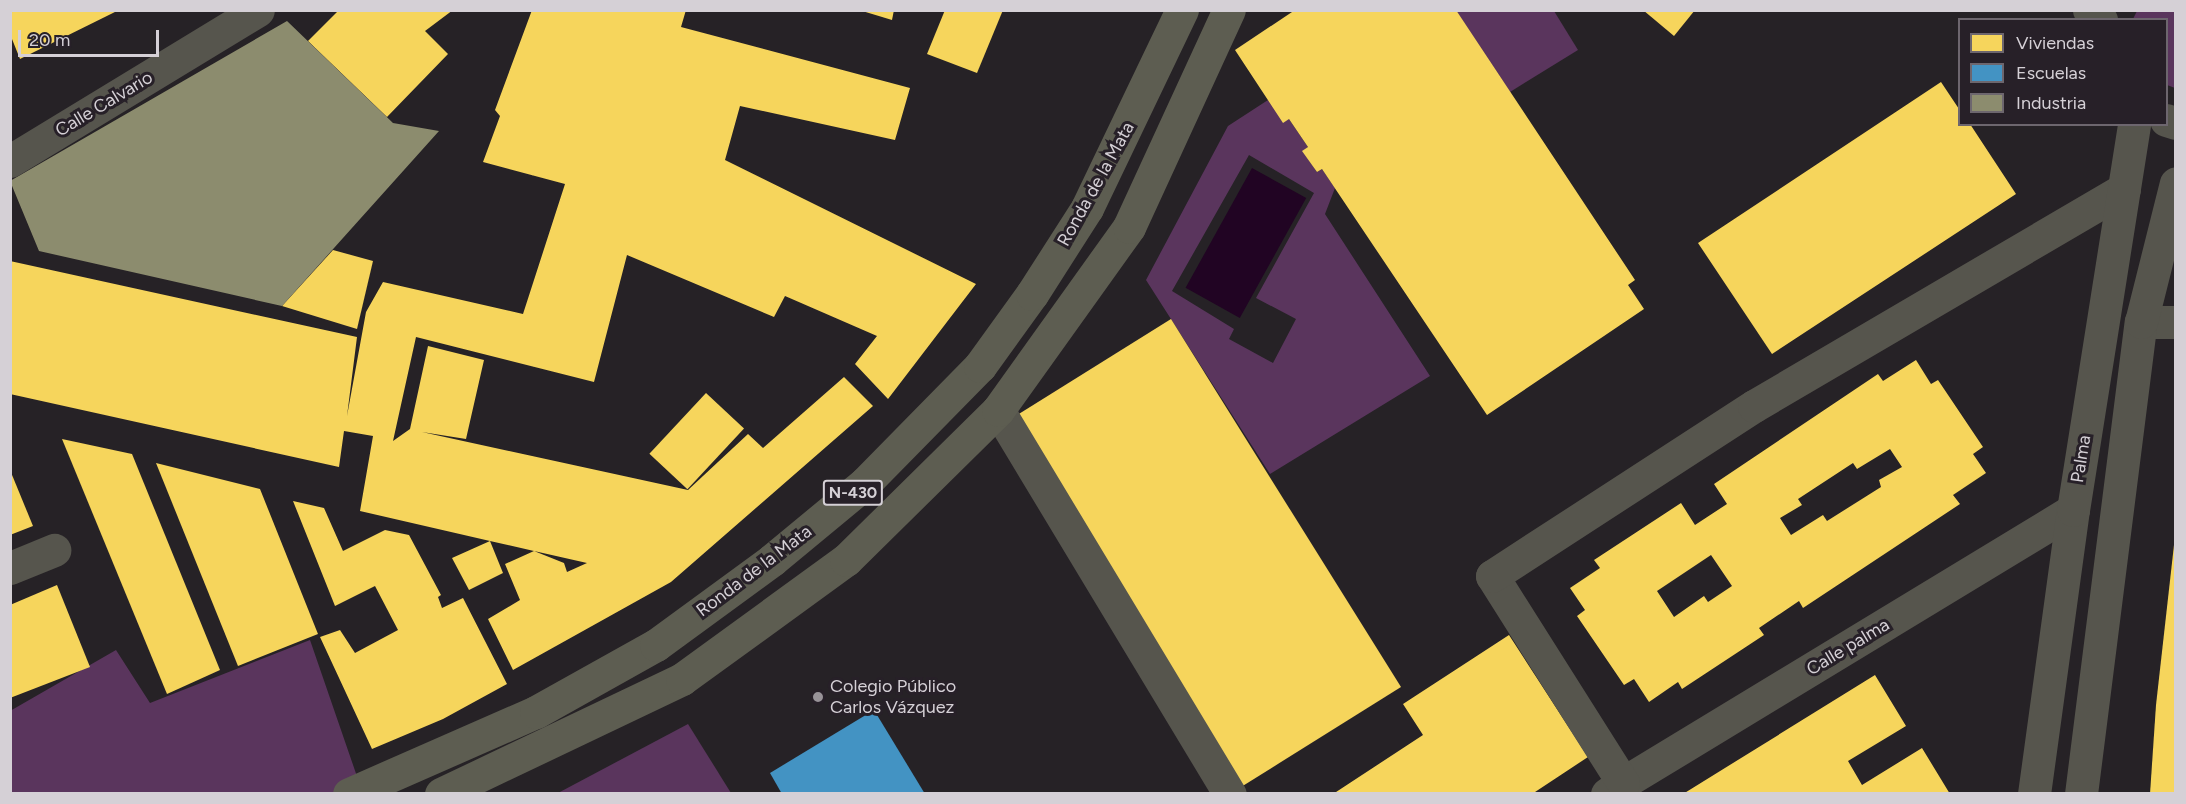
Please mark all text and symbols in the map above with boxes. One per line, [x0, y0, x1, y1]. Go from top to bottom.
scale bar [21, 18, 162, 56]
legend [1958, 18, 2168, 126]
text: 20 m [29, 29, 70, 51]
text: Viviendas [2016, 32, 2094, 54]
text: Escuelas [2016, 62, 2086, 84]
street label: Calle Calvario [52, 67, 156, 141]
text: Industria [2016, 92, 2086, 114]
street label: Ronda de la Mata [1053, 118, 1139, 250]
street label: Palma [2067, 434, 2095, 484]
road number: N-430 [822, 480, 884, 506]
street label: Ronda de la Mata [692, 521, 816, 621]
street label: Calle palma [1803, 614, 1893, 680]
place label: Colegio Público Carlos Vázquez [830, 676, 956, 718]
marker: Colegio Público Carlos Vázquez [811, 690, 825, 704]

